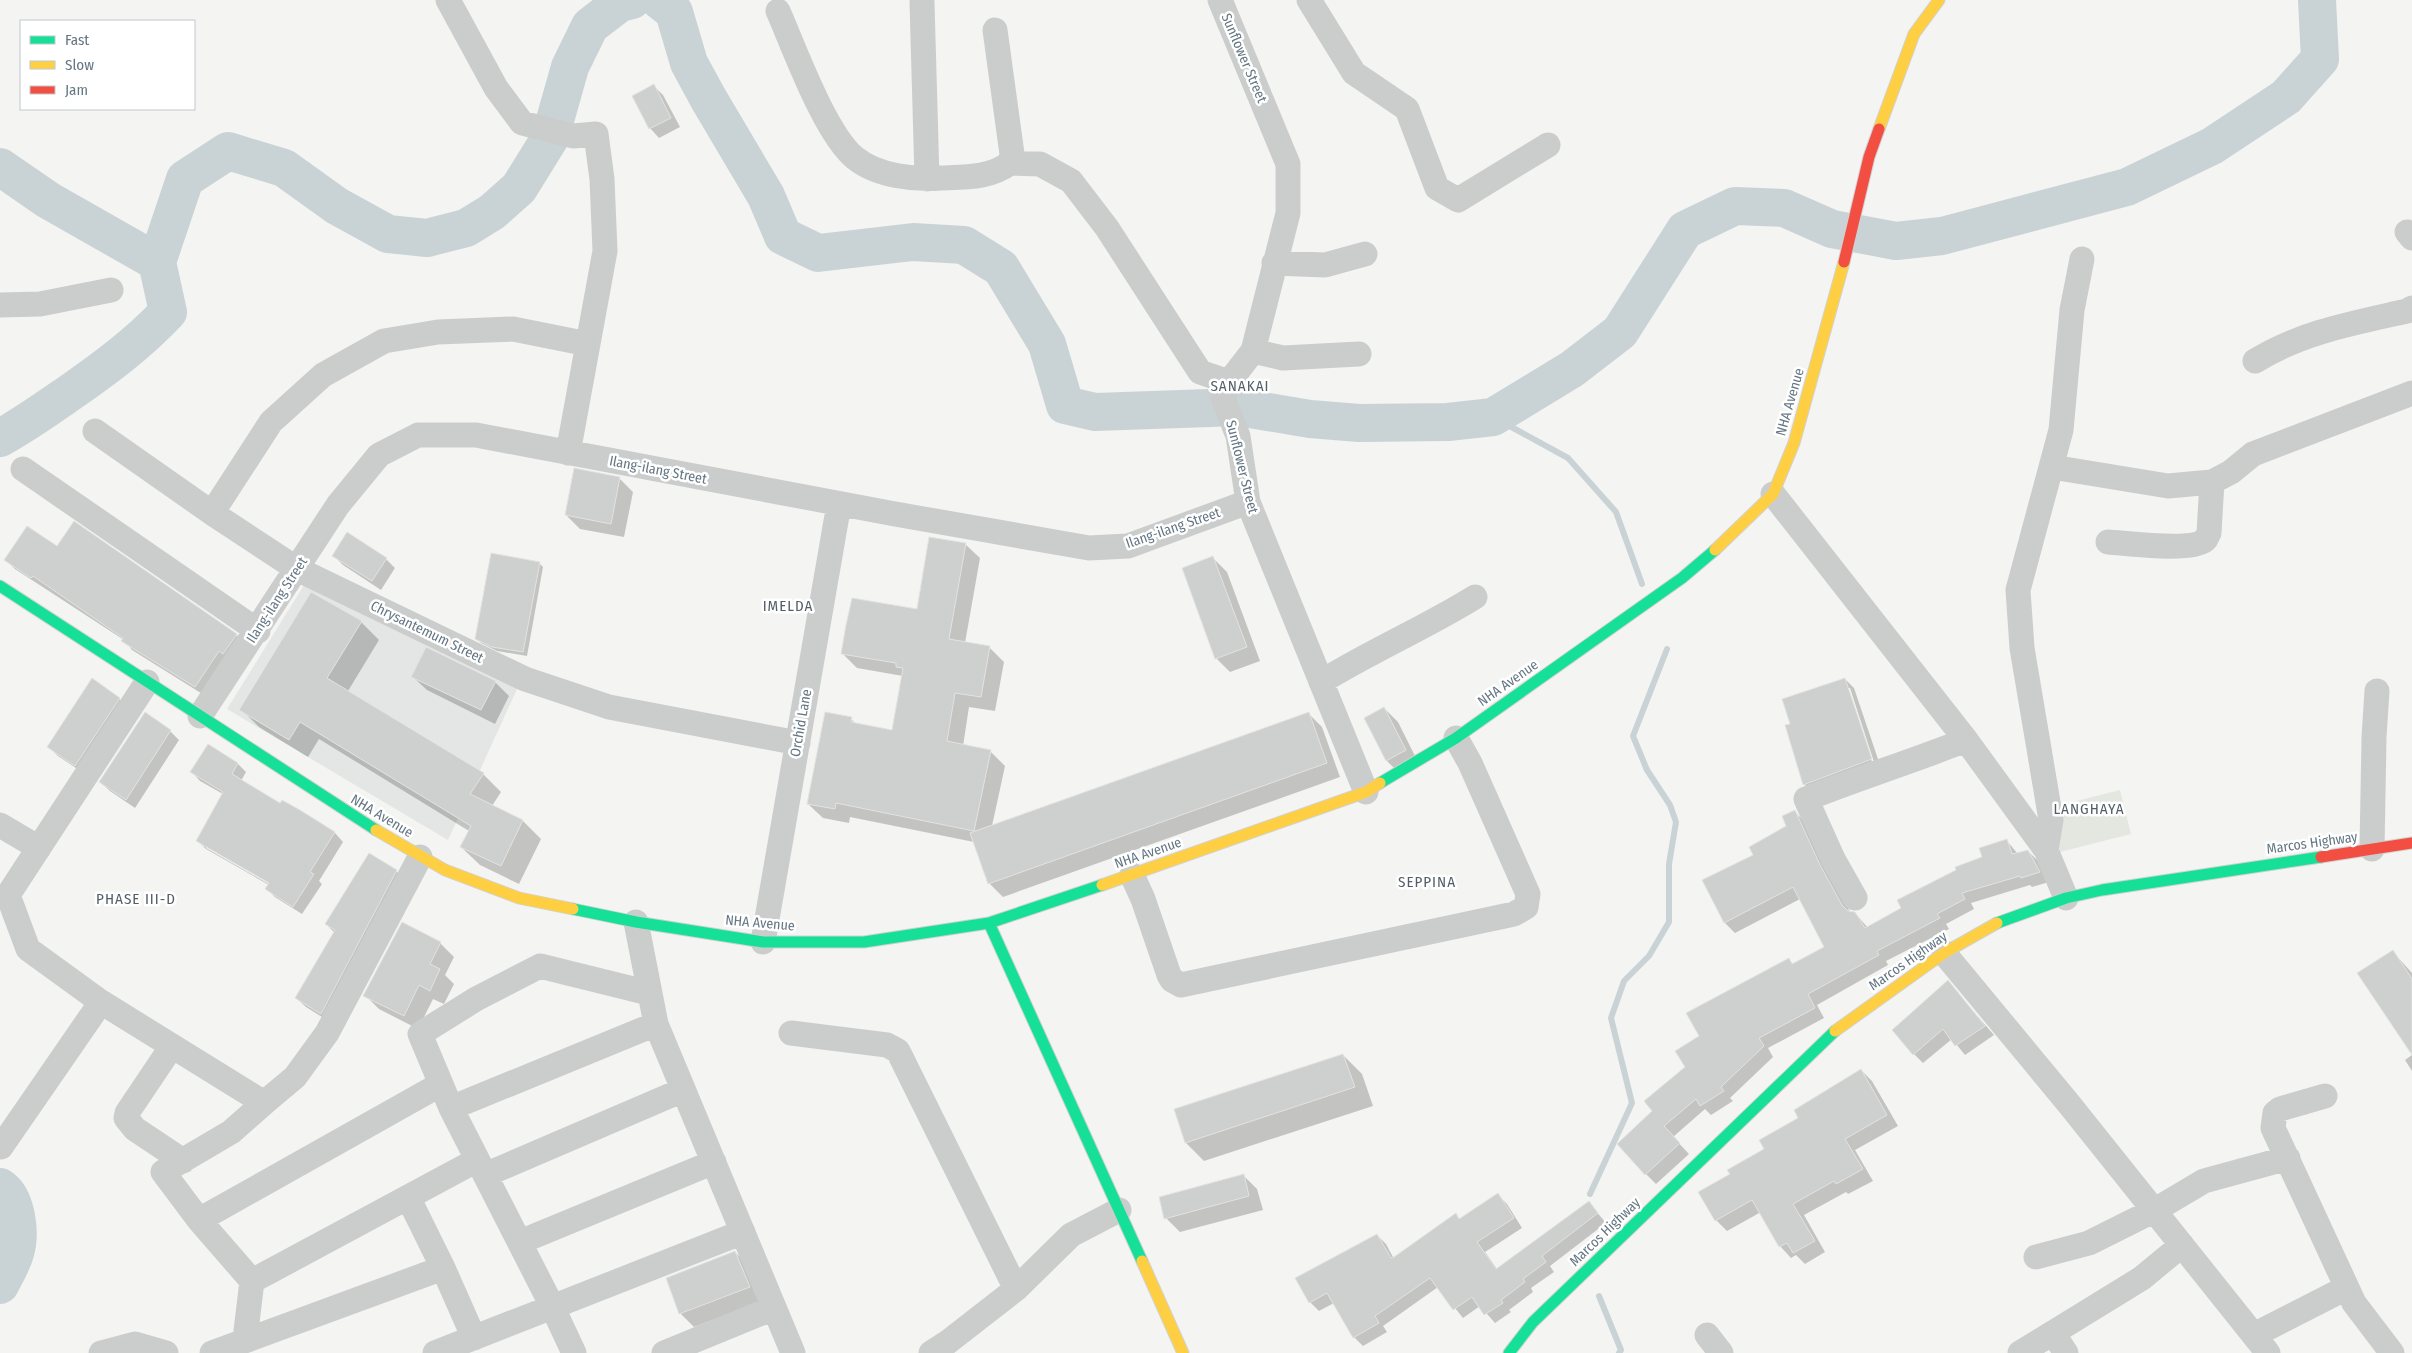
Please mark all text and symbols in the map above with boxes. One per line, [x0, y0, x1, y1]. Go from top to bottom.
street label: Sunflower Street [1218, 11, 1271, 106]
legend [20, 20, 195, 110]
text: Fast [65, 31, 89, 49]
text: Slow [65, 56, 94, 74]
text: Jam [65, 81, 88, 99]
street label: NHA Avenue [1772, 366, 1808, 438]
district label: SANAKAI [1210, 377, 1270, 395]
street label: Sunflower Street [1222, 419, 1262, 516]
street label: Ilang-ilang Street [608, 452, 709, 488]
street label: Ilang-ilang Street [1124, 504, 1223, 552]
street label: Ilang-ilang Street [243, 554, 311, 646]
street label: Chrysantemum Street [368, 597, 487, 667]
district label: IMELDA [763, 597, 813, 615]
street label: NHA Avenue [1475, 656, 1541, 710]
street label: Orchid Lane [787, 688, 815, 758]
street label: NHA Avenue [348, 791, 416, 841]
district label: LANGHAYA [2053, 800, 2125, 818]
street label: Marcos Highway [2265, 828, 2359, 858]
street label: NHA Avenue [1112, 834, 1184, 872]
district label: SEPPINA [1398, 873, 1456, 891]
district label: PHASE III-D [96, 890, 176, 908]
street label: NHA Avenue [725, 911, 796, 935]
street label: Marcos Highway [1866, 927, 1951, 994]
street label: Marcos Highway [1566, 1194, 1644, 1270]

